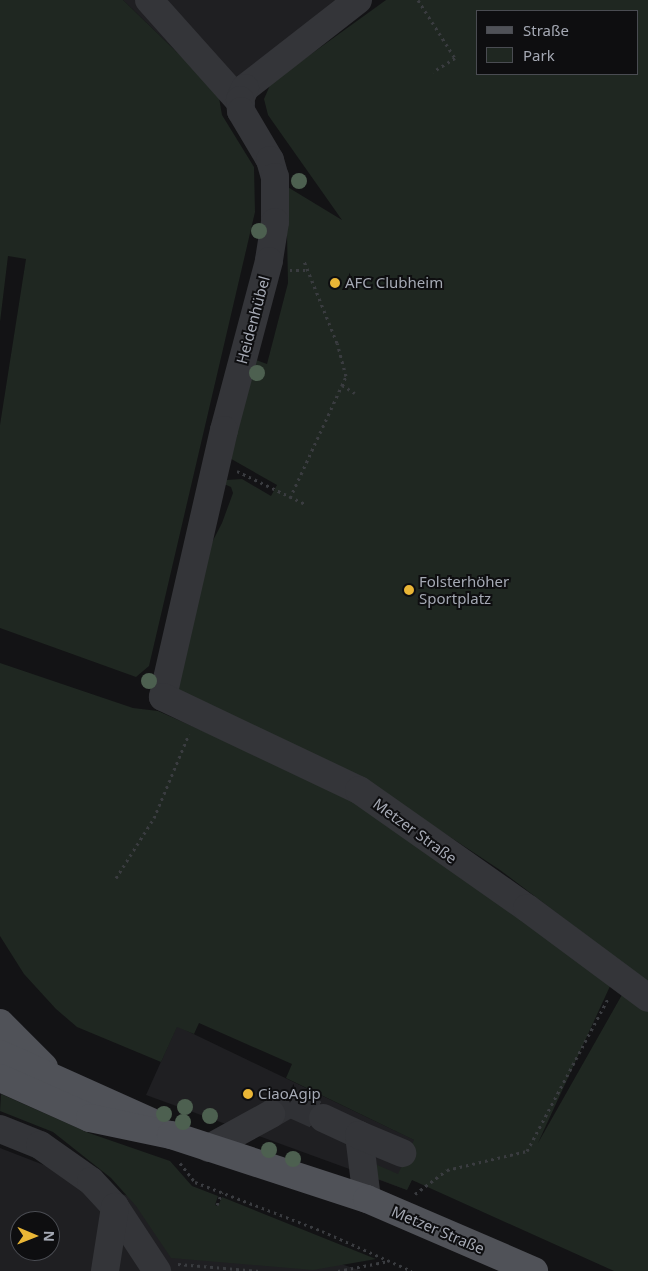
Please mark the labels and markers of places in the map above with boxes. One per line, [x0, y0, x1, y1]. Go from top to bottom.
place label: AFC Clubheim [345, 274, 443, 292]
marker: AFC Clubheim [329, 277, 341, 289]
place label: Folsterhöher Sportplatz [419, 572, 509, 607]
marker: Folsterhöher Sportplatz [403, 584, 415, 596]
place label: CiaoAgip [258, 1085, 321, 1103]
marker: CiaoAgip [242, 1088, 254, 1100]

